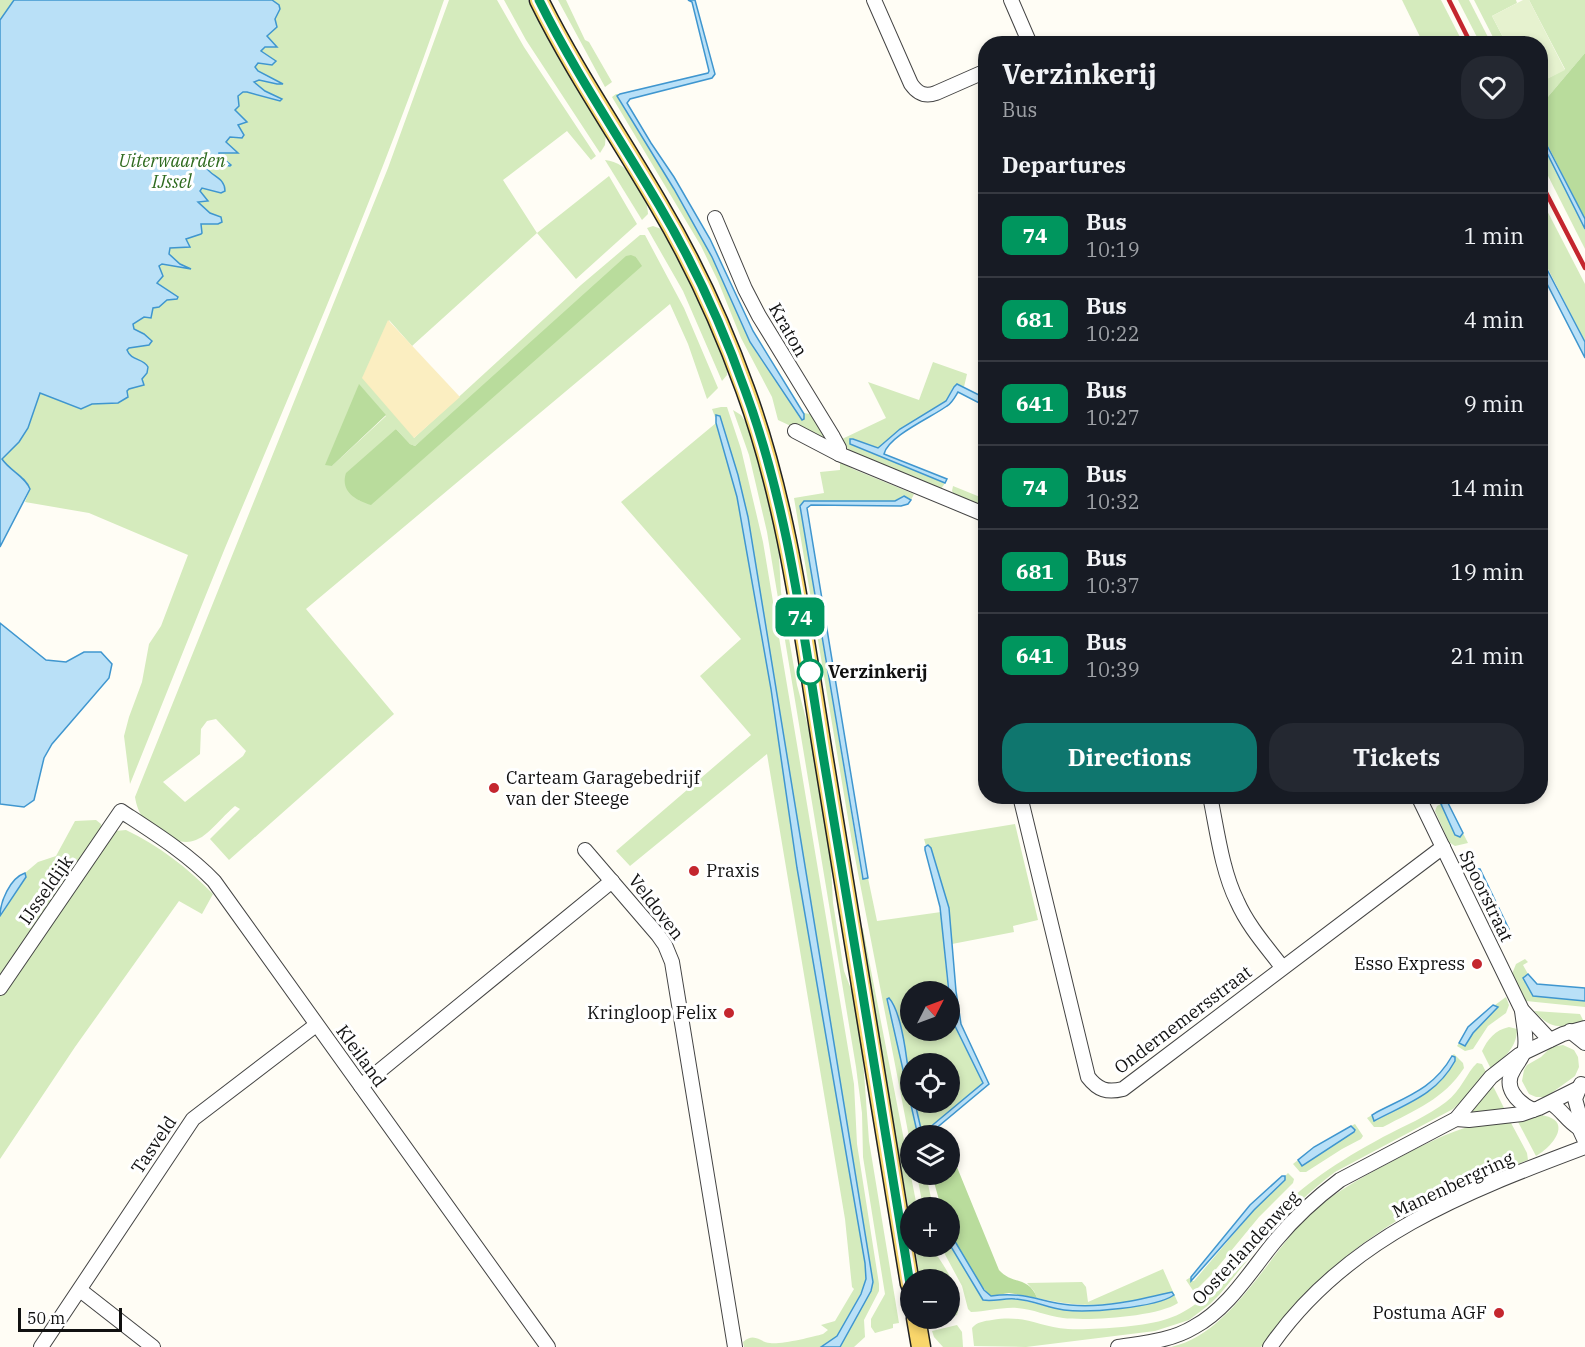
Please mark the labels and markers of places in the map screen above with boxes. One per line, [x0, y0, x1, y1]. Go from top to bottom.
marker: Verzinkerij [797, 659, 823, 685]
place label: Verzinkerij [828, 660, 927, 683]
place label: Carteam Garagebedrijf van der Steege [506, 766, 702, 810]
marker: Carteam Garagebedrijf van der Steege [487, 781, 501, 795]
place label: Praxis [706, 859, 759, 882]
marker: Praxis [687, 864, 701, 878]
place label: Esso Express [1354, 952, 1465, 975]
marker: Esso Express [1470, 957, 1484, 971]
place label: Kringloop Felix [587, 1001, 717, 1024]
marker: Kringloop Felix [722, 1006, 736, 1020]
place label: Postuma AGF [1373, 1301, 1487, 1324]
marker: Postuma AGF [1492, 1306, 1506, 1320]

